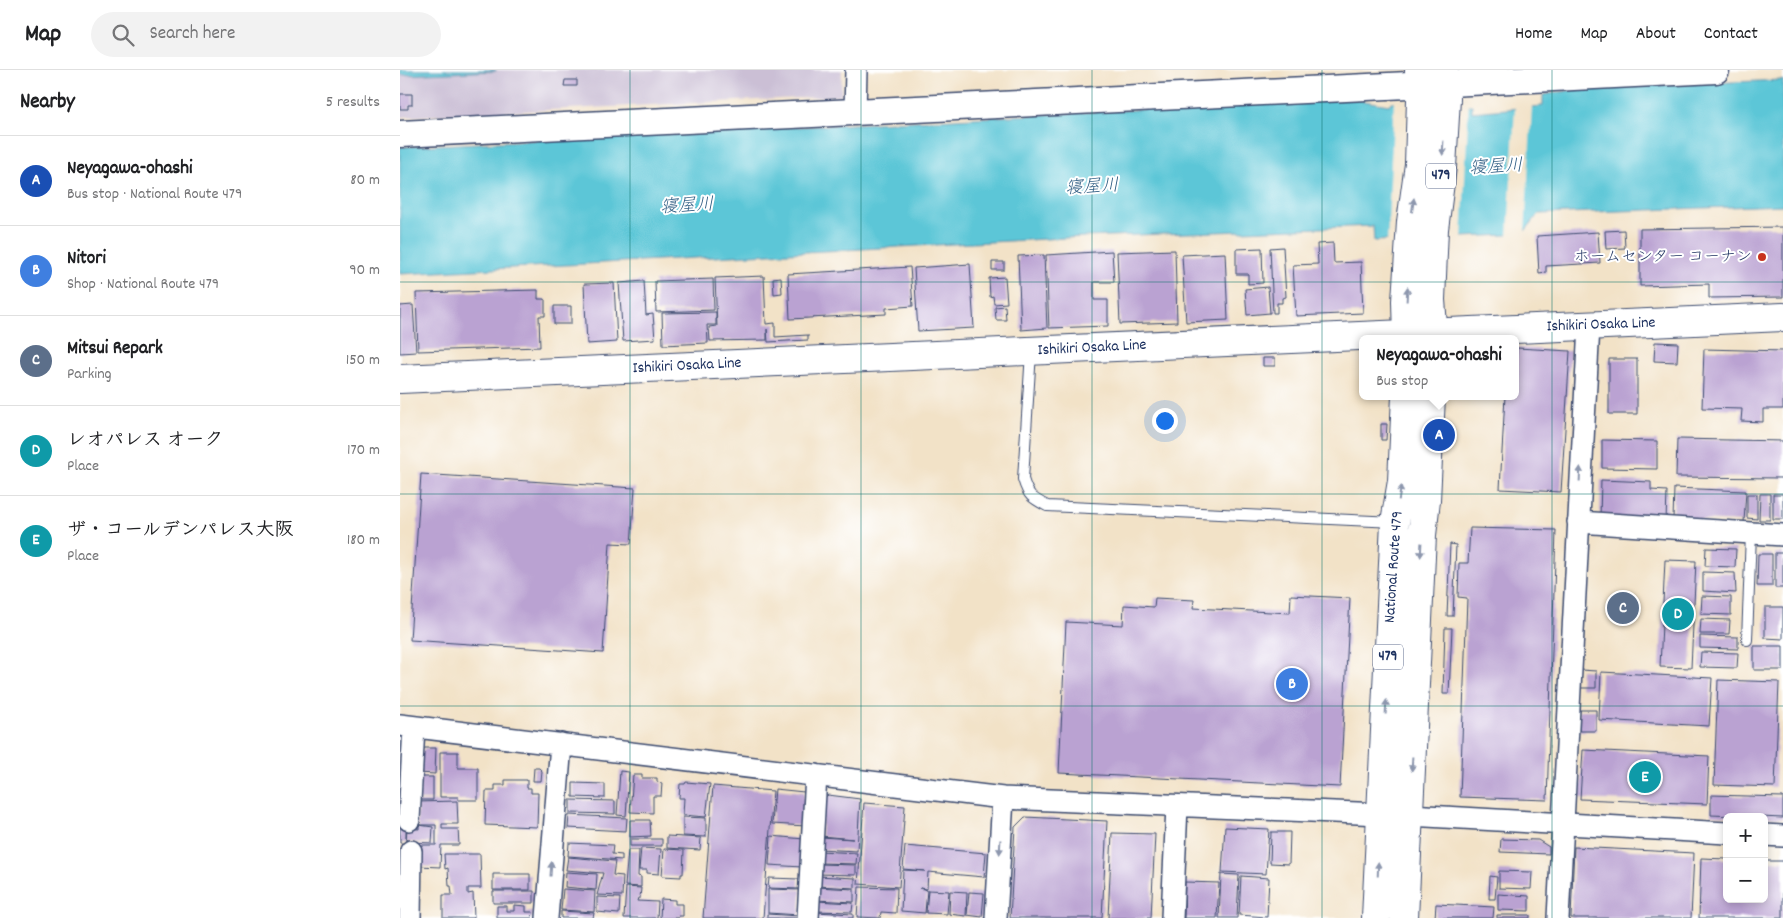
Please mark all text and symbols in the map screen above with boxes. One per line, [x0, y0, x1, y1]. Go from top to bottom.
search box [91, 12, 441, 57]
text: Map [25, 18, 61, 52]
icon: search [109, 21, 137, 49]
text: Search here [149, 21, 235, 48]
text: Home [1515, 22, 1552, 47]
text: Map [1580, 22, 1608, 47]
text: About [1636, 22, 1676, 47]
text: Contact [1704, 22, 1758, 47]
text: Nearby [20, 88, 75, 118]
text: 5 results [326, 91, 380, 114]
one-way arrow [1439, 140, 1447, 156]
water label: 寝屋川 [1468, 154, 1524, 182]
text: Neyagawa-ohashi [67, 156, 192, 183]
road number: 479 [1426, 164, 1456, 188]
text: A [32, 169, 40, 192]
text: 80 m [350, 169, 380, 192]
water label: 寝屋川 [1064, 174, 1120, 202]
text: Bus stop · National Route 479 [67, 183, 242, 206]
water label: 寝屋川 [659, 193, 715, 221]
one-way arrow [1409, 197, 1417, 213]
text: Nitori [67, 246, 106, 273]
place label: ホームセンター コーナン [1574, 246, 1752, 269]
marker: ホームセンター コーナン [1756, 251, 1768, 263]
text: B [32, 259, 40, 282]
text: 90 m [349, 259, 380, 282]
text: Shop · National Route 479 [67, 273, 219, 296]
one-way arrow [1403, 285, 1411, 301]
street label: Ishikiri Osaka Line [1546, 312, 1656, 338]
street label: Ishikiri Osaka Line [1037, 334, 1147, 362]
popup [1359, 335, 1519, 400]
text: Mitsui Repark [67, 336, 163, 363]
text: Neyagawa-ohashi [1376, 343, 1502, 370]
text: C [32, 349, 40, 372]
text: 150 m [346, 349, 380, 372]
street label: Ishikiri Osaka Line [632, 352, 742, 380]
text: Parking [67, 363, 112, 386]
text: Bus stop [1376, 370, 1428, 393]
your location [1152, 408, 1178, 434]
pin: A [1423, 416, 1455, 454]
text: レオパレス オーク [67, 428, 223, 455]
text: D [32, 439, 40, 462]
text: 170 m [347, 439, 380, 462]
text: Place [67, 455, 99, 478]
one-way arrow [1577, 465, 1585, 481]
one-way arrow [1397, 484, 1405, 500]
street label: National Route 479 [1379, 510, 1409, 624]
text: ザ・コールデンパレス大阪 [67, 518, 293, 545]
text: E [32, 529, 40, 552]
text: 180 m [347, 529, 380, 552]
one-way arrow [1417, 542, 1425, 558]
text: Place [67, 545, 99, 568]
pin: C [1607, 589, 1639, 627]
pin: D [1662, 595, 1694, 633]
road number: 479 [1373, 644, 1403, 670]
pin: B [1276, 665, 1308, 703]
one-way arrow [1382, 699, 1390, 715]
one-way arrow [1407, 757, 1415, 773]
pin: E [1629, 758, 1661, 796]
map controls [1723, 813, 1768, 903]
button: + [1723, 813, 1768, 858]
one-way arrow [996, 839, 1004, 855]
button: − [1723, 858, 1768, 903]
one-way arrow [548, 861, 556, 877]
one-way arrow [1374, 861, 1382, 877]

